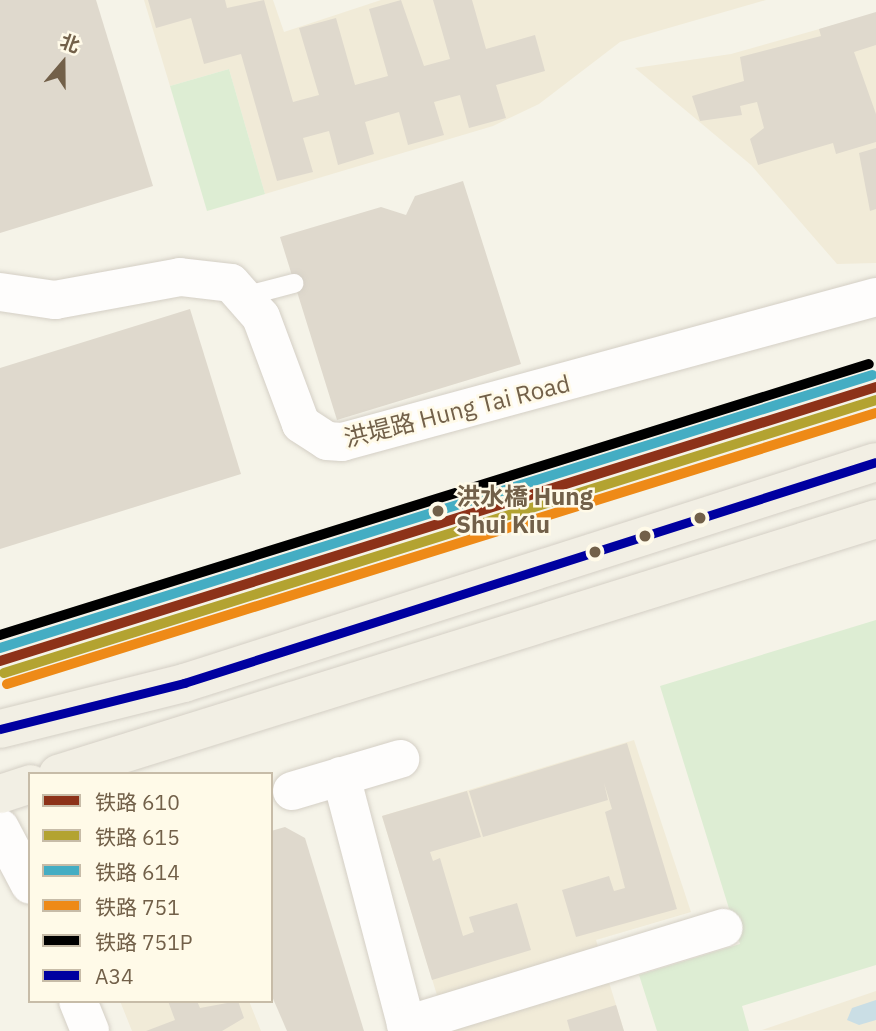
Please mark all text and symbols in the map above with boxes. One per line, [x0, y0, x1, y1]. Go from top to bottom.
north arrow [28, 28, 98, 98]
text: 北 [57, 29, 83, 58]
street label: 洪堤路 Hung Tai Road [341, 369, 573, 453]
place label: 洪水橋 Hung Shui Kiu [456, 483, 593, 539]
marker: 洪水橋 Hung Shui Kiu [427, 500, 449, 522]
unlabelled marker [693, 511, 707, 525]
unlabelled marker [638, 529, 652, 543]
unlabelled marker [588, 545, 602, 559]
legend [28, 772, 273, 1003]
text: 铁路 610 [95, 788, 180, 816]
text: 铁路 615 [95, 823, 180, 851]
text: 铁路 614 [95, 858, 180, 886]
text: 铁路 751 [95, 893, 180, 921]
text: 铁路 751P [95, 928, 192, 956]
text: A34 [95, 962, 134, 990]

